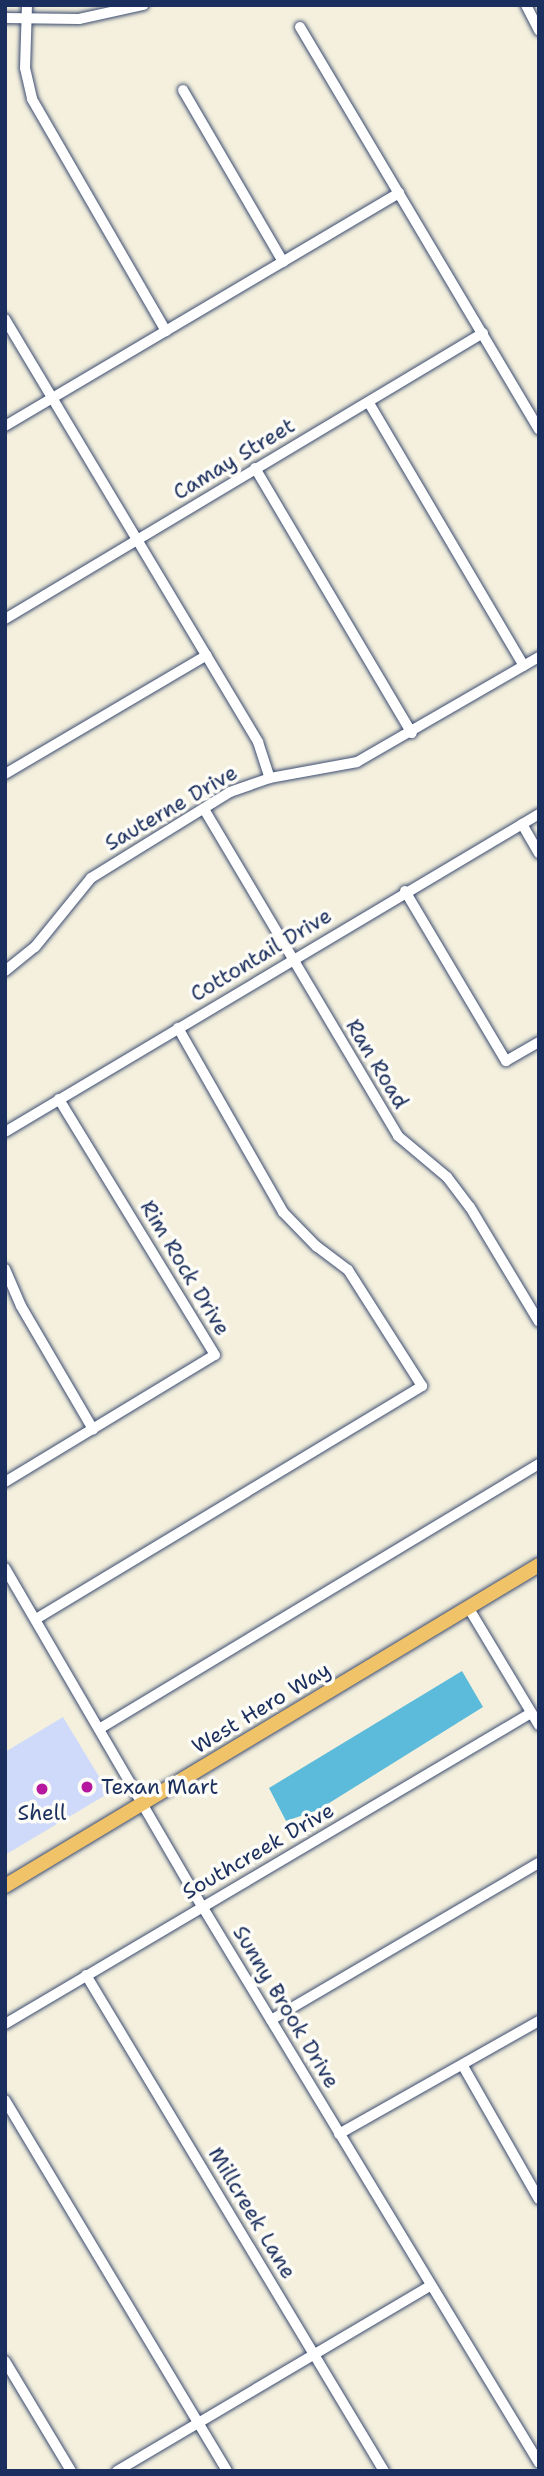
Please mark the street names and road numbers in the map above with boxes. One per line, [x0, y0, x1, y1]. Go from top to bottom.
street label: Camay Street [169, 413, 299, 505]
street label: Sauterne Drive [100, 760, 242, 856]
street label: Cottontail Drive [186, 903, 336, 1007]
street label: Ran Road [340, 1015, 414, 1113]
street label: Rim Rock Drive [135, 1196, 235, 1340]
street label: West Hero Way [187, 1657, 335, 1759]
street label: Southcreek Drive [178, 1797, 338, 1905]
street label: Sunny Brook Drive [228, 1921, 344, 2093]
street label: Millcreek Lane [203, 2143, 301, 2283]

